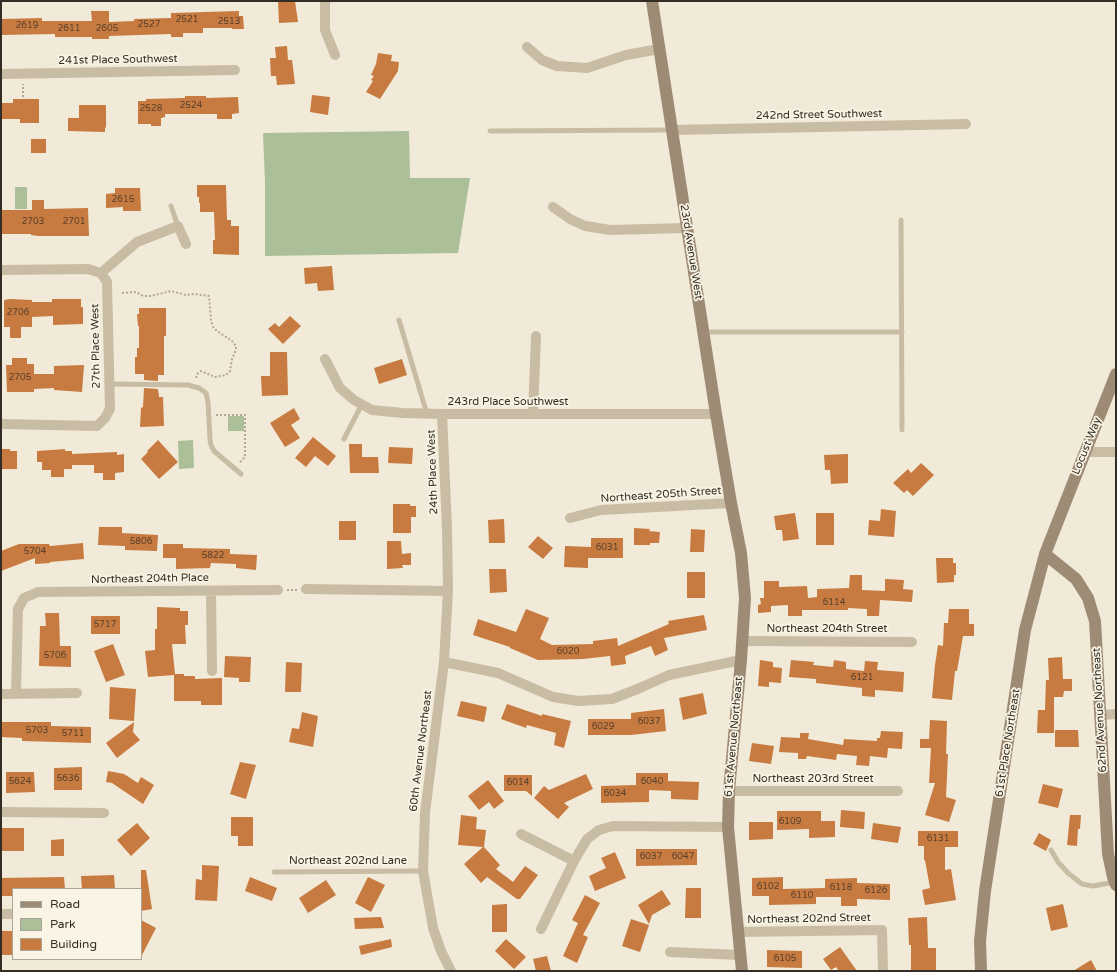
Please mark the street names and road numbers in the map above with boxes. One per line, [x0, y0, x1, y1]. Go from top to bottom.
street label: 241st Place Southwest [58, 52, 178, 68]
street label: 242nd Street Southwest [756, 107, 882, 123]
street label: 23rd Avenue West [677, 203, 705, 301]
street label: 27th Place West [89, 303, 103, 389]
street label: 243rd Place Southwest [448, 395, 568, 409]
street label: Locust Way [1070, 415, 1104, 477]
street label: 24th Place West [425, 429, 441, 515]
street label: Northeast 205th Street [600, 484, 722, 506]
street label: Northeast 204th Place [91, 571, 209, 587]
street label: Northeast 204th Street [766, 622, 888, 636]
street label: 62nd Avenue Northeast [1090, 647, 1110, 773]
street label: 61st Avenue Northeast [722, 676, 746, 798]
street label: 61st Place Northeast [993, 688, 1023, 798]
street label: 60th Avenue Northeast [407, 690, 435, 812]
street label: Northeast 203rd Street [752, 772, 874, 786]
street label: Northeast 202nd Lane [289, 854, 407, 868]
street label: Northeast 202nd Street [747, 911, 871, 927]

